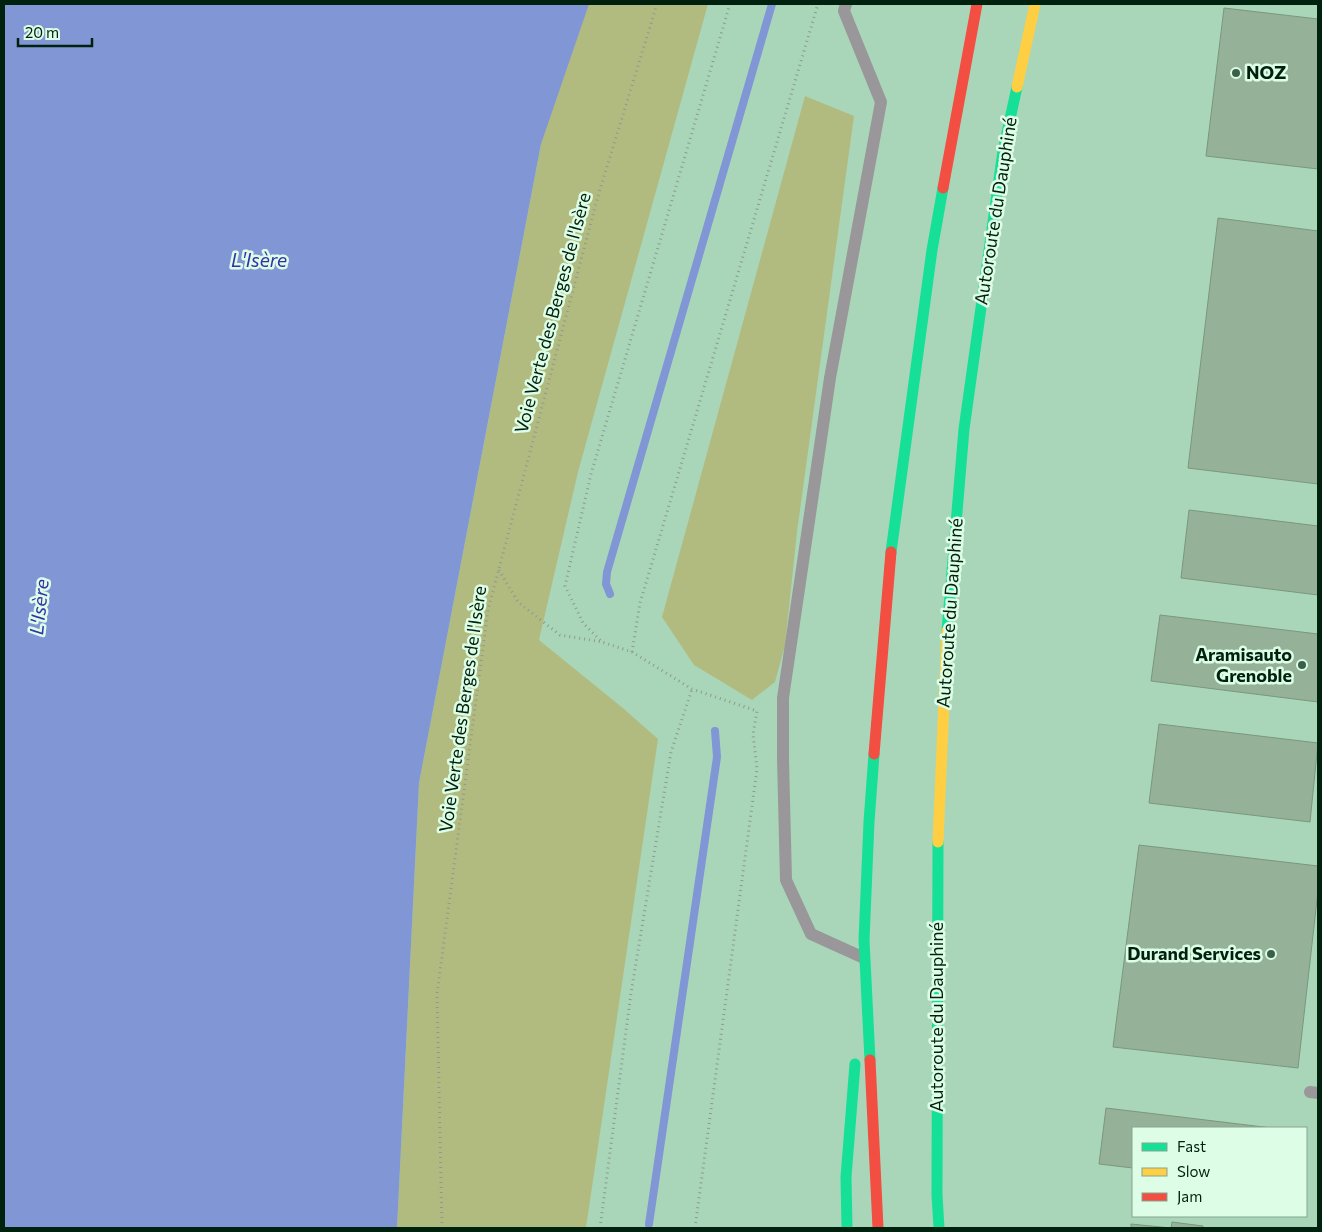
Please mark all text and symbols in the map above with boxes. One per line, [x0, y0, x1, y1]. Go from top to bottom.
scale bar [18, 15, 91, 47]
text: 20 m [25, 23, 59, 41]
place label: NOZ [1246, 61, 1286, 83]
marker: NOZ [1230, 67, 1242, 79]
street label: Autoroute du Dauphiné [969, 115, 1021, 306]
street label: Voie Verte des Berges de l'Isère [509, 190, 595, 436]
water label: L'Isère [231, 248, 287, 271]
street label: Autoroute du Dauphiné [931, 517, 967, 709]
water label: L'Isère [24, 578, 53, 636]
street label: Voie Verte des Berges de l'Isère [434, 584, 490, 833]
place label: Aramisauto Grenoble [1195, 643, 1292, 686]
marker: Aramisauto Grenoble [1296, 659, 1308, 671]
street label: Autoroute du Dauphiné [925, 922, 947, 1112]
place label: Durand Services [1127, 942, 1261, 964]
marker: Durand Services [1265, 948, 1277, 960]
legend [1132, 1127, 1307, 1217]
text: Fast [1177, 1137, 1206, 1155]
text: Slow [1177, 1162, 1210, 1180]
text: Jam [1177, 1187, 1202, 1205]

